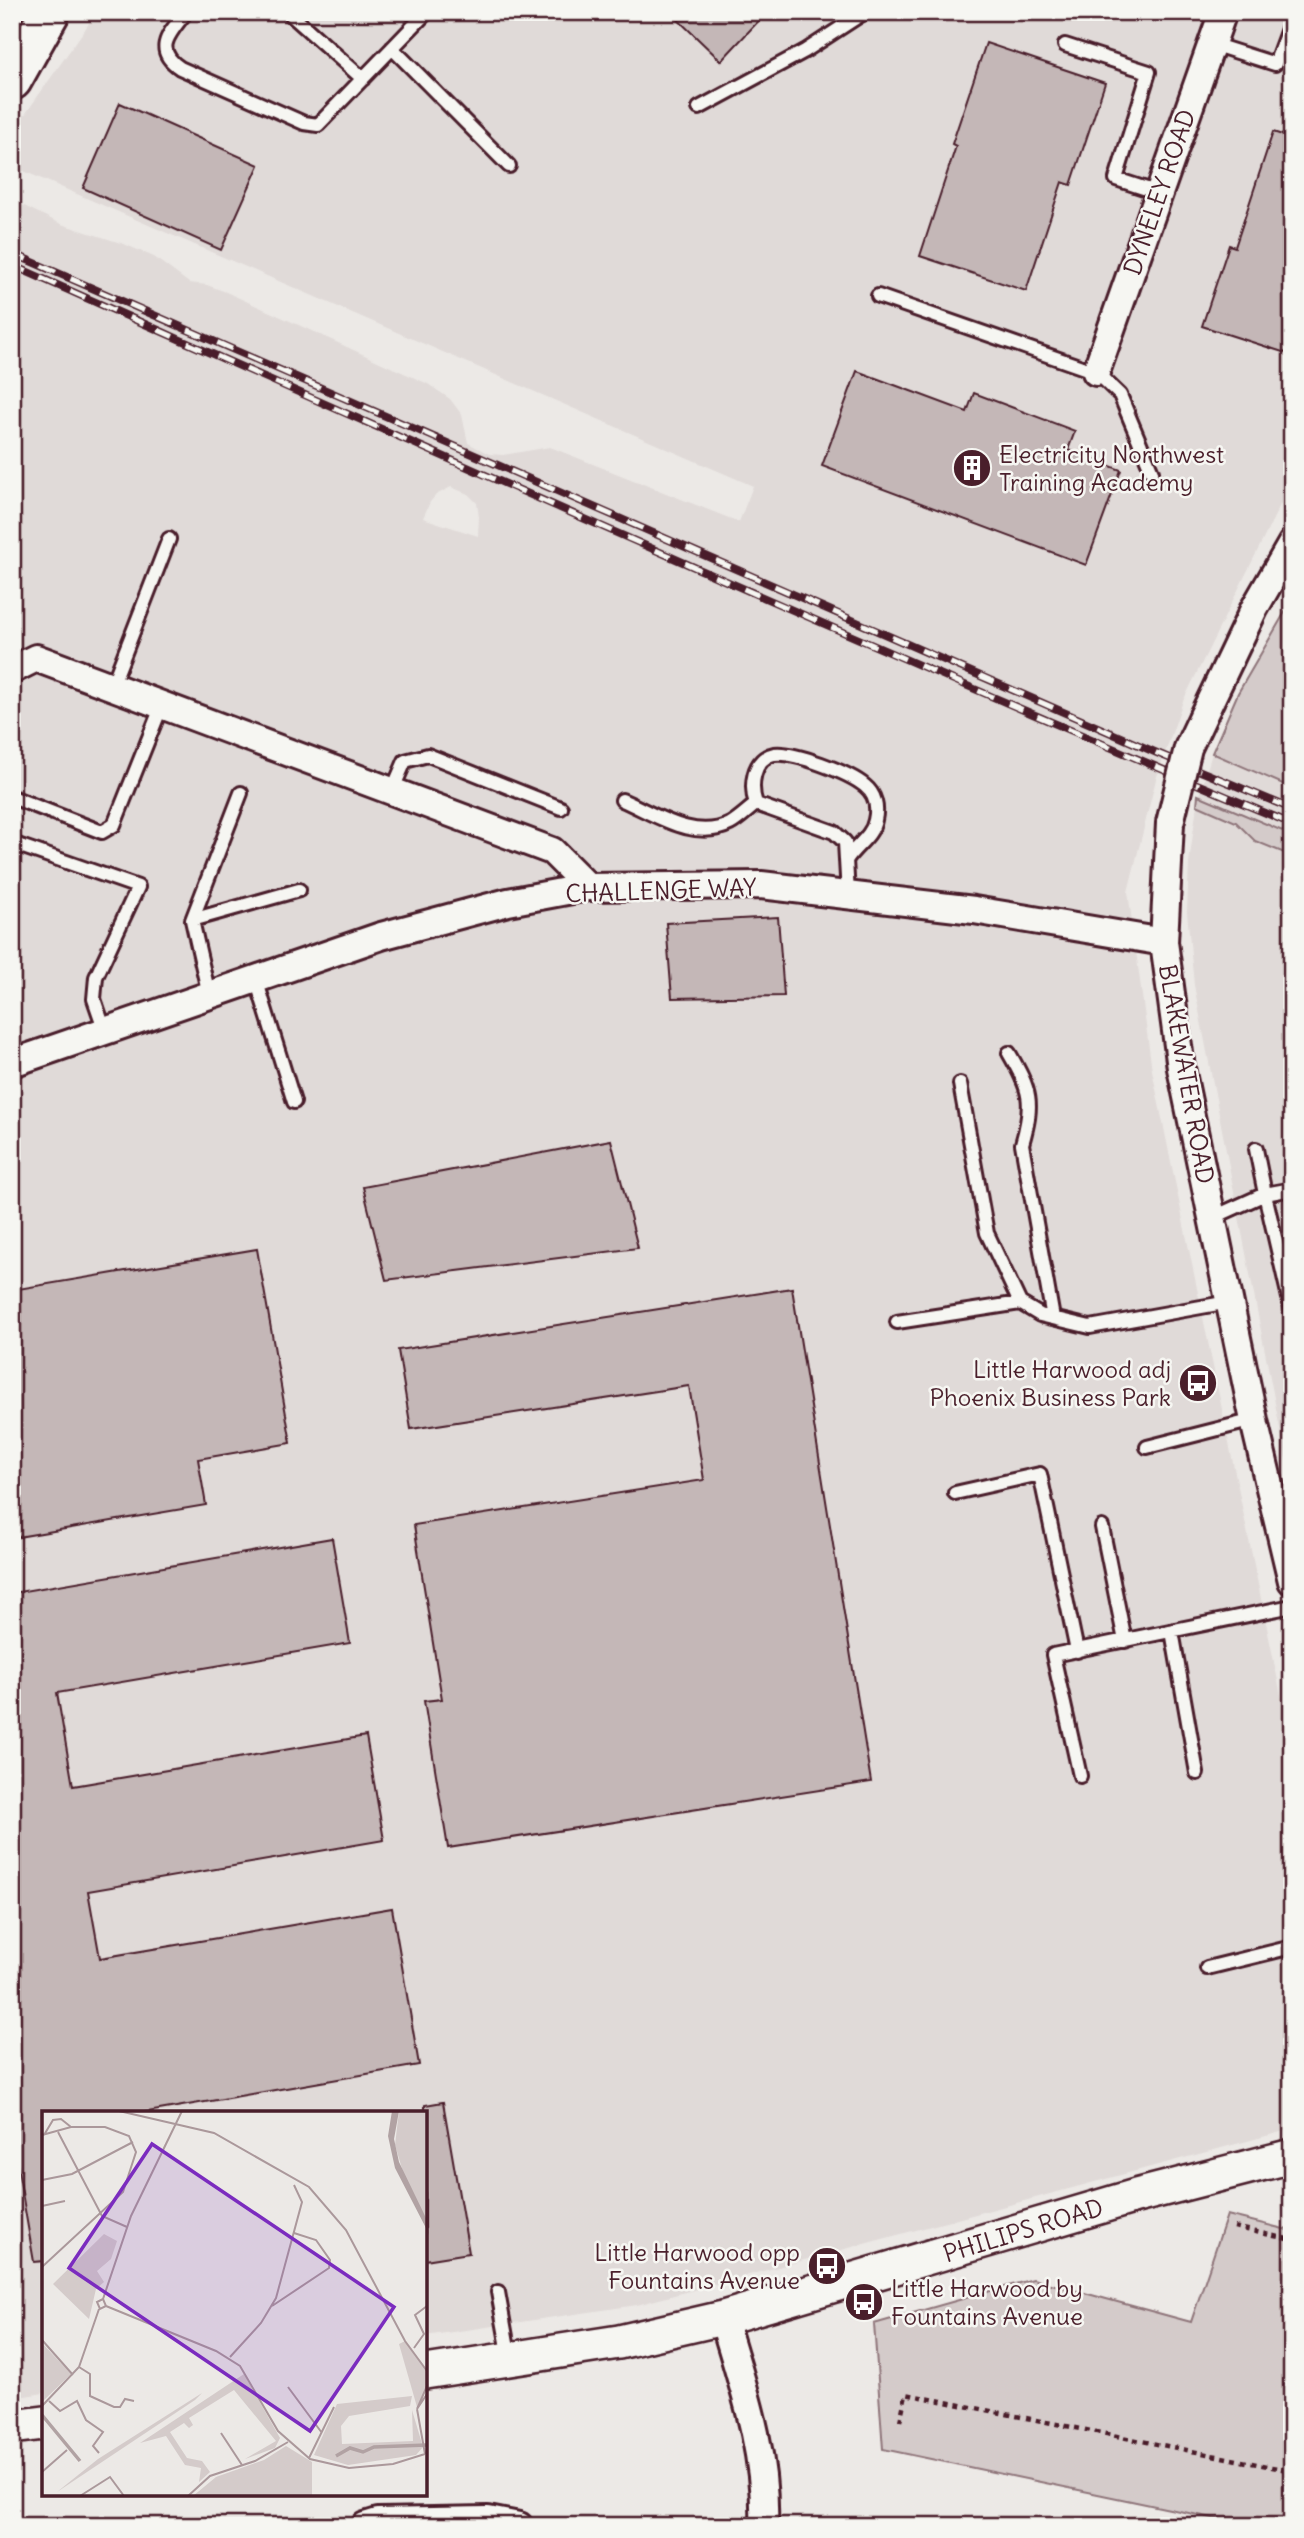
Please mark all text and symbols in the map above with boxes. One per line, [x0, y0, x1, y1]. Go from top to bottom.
street label: DYNELEY ROAD [1117, 105, 1201, 279]
place label: Electricity Northwest Training Academy [999, 439, 1224, 497]
building icon: Electricity Northwest Training Academy [951, 447, 993, 489]
street label: CHALLENGE WAY [565, 872, 757, 908]
street label: BLAKEWATER ROAD [1153, 962, 1221, 1186]
place label: Little Harwood adj Phoenix Business Park [930, 1354, 1171, 1412]
bus stop icon: Little Harwood adj Phoenix Business Park [1177, 1362, 1219, 1404]
inset map [42, 2111, 427, 2496]
street label: PHILIPS ROAD [940, 2191, 1106, 2269]
place label: Little Harwood opp Fountains Avenue [594, 2237, 800, 2295]
bus stop icon: Little Harwood opp Fountains Avenue [806, 2245, 848, 2287]
place label: Little Harwood by Fountains Avenue [891, 2273, 1083, 2331]
bus stop icon: Little Harwood by Fountains Avenue [843, 2281, 885, 2323]

